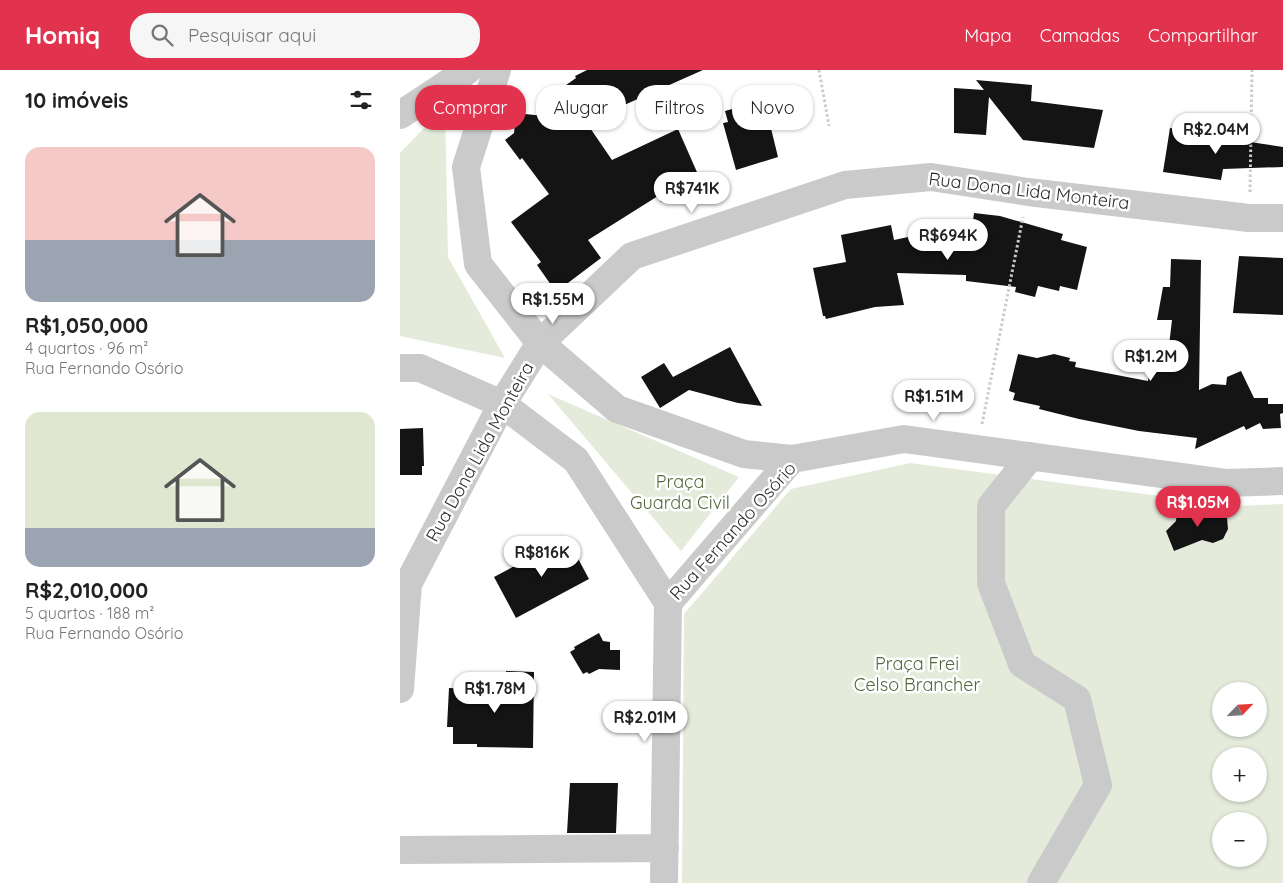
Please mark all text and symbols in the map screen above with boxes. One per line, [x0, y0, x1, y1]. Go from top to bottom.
search box [130, 13, 480, 58]
text: Homiq [25, 20, 100, 50]
icon: search [148, 21, 176, 49]
text: Pesquisar aqui [188, 23, 316, 47]
text: Mapa [964, 24, 1012, 47]
text: Camadas [1040, 24, 1120, 47]
text: Compartilhar [1148, 24, 1258, 47]
chip: Comprar [415, 85, 526, 130]
chip: Alugar [536, 85, 626, 130]
chip: Filtros [636, 85, 722, 130]
chip: Novo [732, 85, 813, 130]
icon: filters [347, 86, 375, 114]
text: 10 imóveis [25, 87, 128, 113]
pin: R$2.04M [1170, 112, 1262, 155]
text: R$2.04M [1183, 119, 1249, 139]
street label: Rua Dona Lida Monteira [927, 167, 1131, 214]
pin: R$741K [651, 172, 733, 214]
text: R$741K [665, 178, 719, 198]
icon: home [155, 180, 245, 270]
pin: R$694K [907, 218, 989, 261]
text: R$694K [919, 225, 977, 245]
pin: R$1.55M [507, 282, 599, 325]
text: R$1.55M [522, 289, 584, 309]
text: R$1,050,000 [25, 312, 148, 338]
text: 4 quartos · 96 m² [25, 338, 148, 358]
pin: R$1.2M [1110, 340, 1192, 382]
text: R$1.2M [1125, 346, 1177, 366]
text: Rua Fernando Osório [25, 358, 183, 378]
street label: Rua Dona Lida Monteira [421, 358, 539, 546]
pin: R$1.51M [888, 380, 980, 422]
text: R$1.51M [904, 386, 964, 406]
icon: home [155, 445, 245, 535]
street label: Rua Fernando Osório [664, 457, 801, 605]
park label: Praça Guarda Civil [630, 470, 730, 514]
pin: R$1.05M [1152, 486, 1244, 528]
text: R$1.05M [1167, 492, 1229, 512]
pin: R$816K [501, 536, 583, 578]
text: R$816K [515, 542, 569, 562]
text: R$2,010,000 [25, 577, 148, 603]
text: 5 quartos · 188 m² [25, 603, 154, 623]
text: Rua Fernando Osório [25, 623, 183, 643]
park label: Praça Frei Celso Brancher [854, 652, 980, 696]
pin: R$1.78M [449, 672, 541, 714]
text: R$1.78M [464, 678, 526, 698]
north arrow [1212, 682, 1268, 738]
map controls [1212, 682, 1267, 867]
pin: R$2.01M [599, 700, 691, 743]
text: R$2.01M [614, 707, 676, 727]
button: + [1212, 747, 1267, 802]
button: − [1212, 812, 1267, 867]

